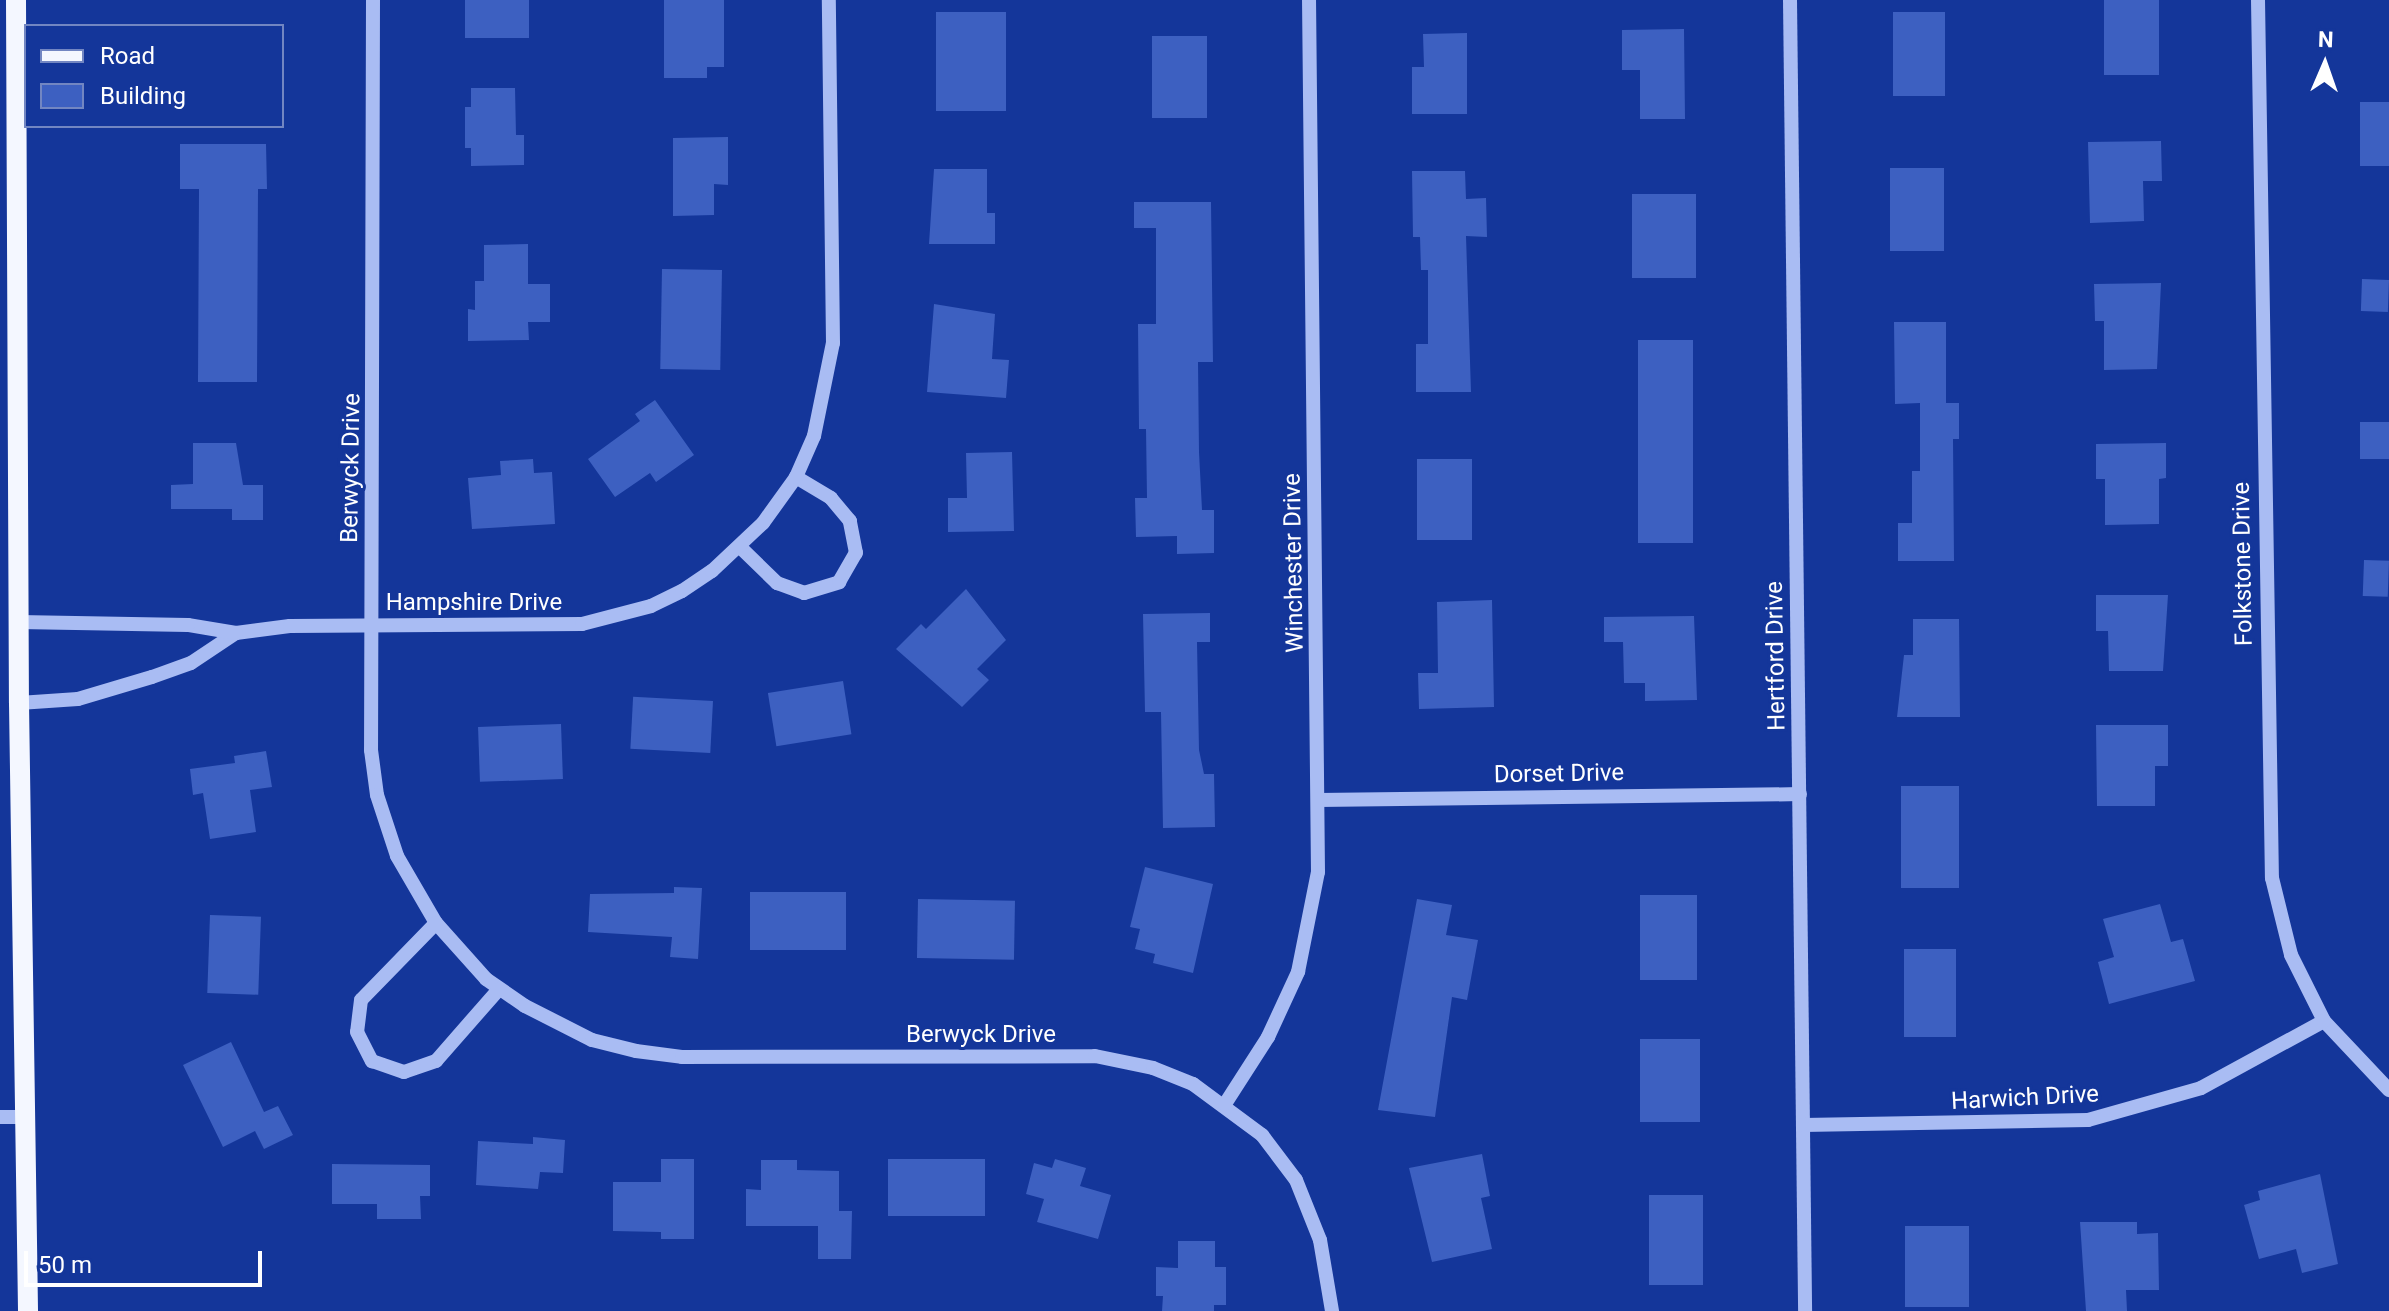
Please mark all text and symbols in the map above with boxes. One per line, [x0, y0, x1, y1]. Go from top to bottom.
legend [24, 24, 284, 128]
north arrow [2285, 24, 2365, 104]
text: N [2318, 27, 2334, 52]
text: Road [100, 42, 155, 70]
text: Building [100, 82, 186, 110]
street label: Berwyck Drive [335, 393, 367, 543]
street label: Winchester Drive [1278, 473, 1310, 653]
street label: Folkstone Drive [2227, 482, 2259, 646]
street label: Hertford Drive [1760, 581, 1792, 731]
street label: Hampshire Drive [386, 589, 562, 617]
street label: Dorset Drive [1494, 758, 1624, 790]
street label: Berwyck Drive [906, 1021, 1056, 1049]
street label: Harwich Drive [1950, 1080, 2100, 1116]
scale bar [28, 1235, 266, 1285]
text: 50 m [38, 1251, 92, 1279]

